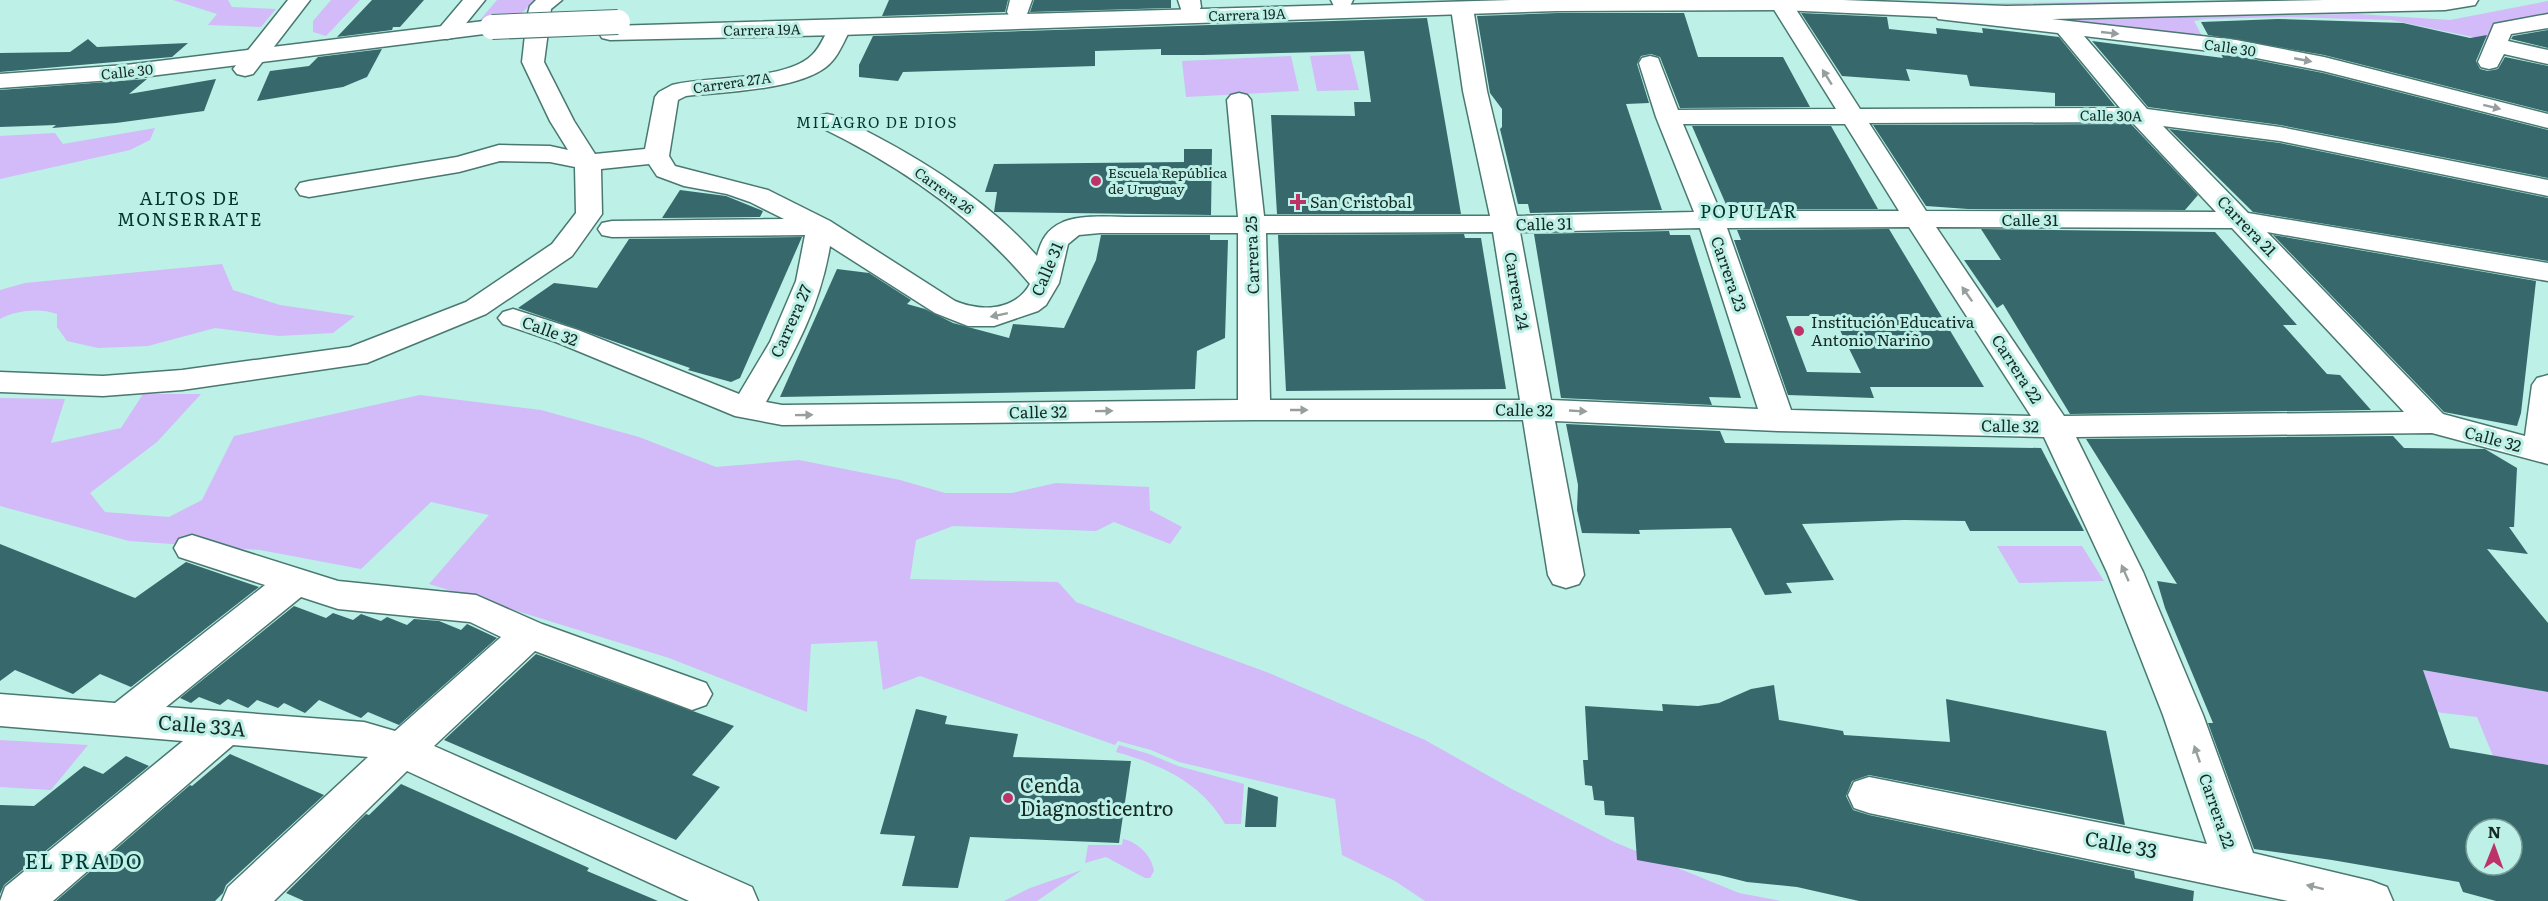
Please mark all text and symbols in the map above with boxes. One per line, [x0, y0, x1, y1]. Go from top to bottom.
street label: Carrera 19A [1208, 3, 1287, 25]
street label: Carrera 19A [723, 18, 802, 40]
one-way arrow [2100, 28, 2119, 38]
street label: Calle 30 [2203, 33, 2257, 61]
one-way arrow [2294, 56, 2313, 65]
street label: Calle 30 [100, 58, 154, 84]
street label: Carrera 27A [692, 67, 773, 97]
one-way arrow [1822, 69, 1833, 85]
one-way arrow [2483, 103, 2501, 112]
street label: Calle 30A [2080, 104, 2143, 126]
district label: MILAGRO DE DIOS [796, 110, 958, 133]
street label: Carrera 26 [911, 162, 979, 219]
place label: Escuela República de Uruguay [1108, 162, 1228, 198]
marker: Escuela República de Uruguay [1089, 174, 1103, 188]
district label: ALTOS DE MONSERRATE [117, 184, 263, 232]
place label: San Cristobal [1310, 189, 1412, 213]
street label: Carrera 21 [2212, 189, 2283, 262]
marker: San Cristobal [1291, 195, 1305, 209]
district label: POPULAR [1700, 197, 1798, 224]
street label: Calle 31 [2002, 207, 2059, 231]
street label: Calle 31 [1515, 210, 1573, 235]
street label: Carrera 25 [1238, 216, 1264, 295]
street label: Carrera 23 [1706, 233, 1754, 315]
street label: Calle 31 [1024, 237, 1068, 299]
street label: Carrera 24 [1499, 250, 1537, 332]
street label: Carrera 27 [763, 280, 817, 361]
one-way arrow [1961, 287, 1973, 303]
street label: Calle 32 [519, 309, 582, 351]
place label: Institución Educativa Antonio Nariño [1811, 309, 1975, 351]
one-way arrow [990, 310, 1009, 320]
marker: Institución Educativa Antonio Nariño [1792, 324, 1806, 338]
street label: Carrera 22 [1986, 329, 2049, 408]
street label: Calle 32 [1495, 396, 1553, 422]
street label: Calle 32 [1009, 398, 1067, 424]
one-way arrow [1289, 405, 1308, 415]
one-way arrow [1094, 407, 1113, 416]
one-way arrow [1568, 407, 1587, 416]
one-way arrow [794, 410, 813, 420]
street label: Calle 32 [1981, 412, 2039, 438]
street label: Calle 32 [2462, 419, 2524, 457]
one-way arrow [2120, 564, 2129, 581]
street label: Calle 33A [157, 705, 248, 743]
one-way arrow [2191, 745, 2201, 763]
place label: Cenda Diagnosticentro [1020, 769, 1173, 822]
street label: Carrera 22 [2194, 770, 2242, 852]
marker: Cenda Diagnosticentro [1001, 791, 1015, 805]
north arrow [2464, 817, 2524, 877]
text: N [2487, 819, 2501, 843]
street label: Calle 33 [2083, 821, 2160, 865]
district label: EL PRADO [25, 844, 143, 875]
one-way arrow [2305, 882, 2324, 892]

